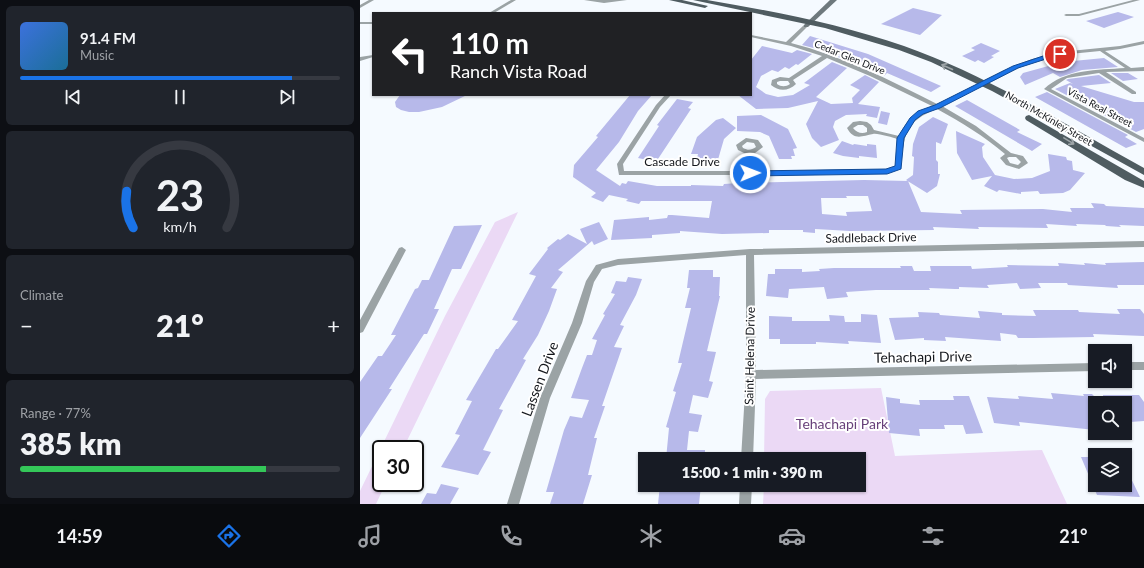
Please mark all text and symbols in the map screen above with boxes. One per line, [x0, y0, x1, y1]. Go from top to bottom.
text: 110 m [450, 26, 529, 60]
icon: left [384, 28, 436, 80]
text: 91.4 FM [80, 29, 136, 47]
street label: Cedar Glen Drive [813, 37, 887, 77]
pin [1043, 37, 1077, 71]
icon: arrive [1049, 43, 1071, 65]
text: Music [80, 47, 114, 63]
text: Ranch Vista Road [450, 60, 587, 82]
one-way arrow [941, 63, 953, 70]
street label: Vista Real Street [1065, 85, 1135, 129]
icon: previous [62, 86, 84, 108]
icon: pause [169, 86, 191, 108]
icon: next [276, 86, 298, 108]
street label: North McKinley Street [1003, 88, 1095, 148]
one-way arrow [1063, 137, 1074, 145]
position arrow [729, 152, 771, 194]
street label: Cascade Drive [644, 154, 720, 169]
text: 23 [156, 170, 204, 220]
text: km/h [163, 217, 197, 234]
street label: Saddleback Drive [825, 229, 917, 246]
text: Climate [20, 287, 63, 303]
text: 21° [156, 307, 204, 343]
street label: Saint Helena Drive [741, 307, 758, 405]
text: − [20, 312, 33, 339]
text: + [327, 312, 340, 339]
street label: Lassen Drive [518, 339, 562, 418]
map controls [1088, 344, 1132, 492]
button: sound [1088, 344, 1132, 388]
street label: Tehachapi Drive [874, 347, 972, 366]
button: search [1088, 396, 1132, 440]
text: Range · 77% [20, 405, 91, 421]
park label: Tehachapi Park [796, 415, 889, 432]
text: 385 km [20, 425, 121, 461]
speed limit sign: 30 [372, 440, 424, 492]
button: layers [1088, 448, 1132, 492]
text: 15:00 · 1 min · 390 m [681, 463, 823, 481]
icon: directions [215, 522, 243, 550]
icon: music [356, 522, 384, 550]
icon: phone [497, 522, 525, 550]
icon: climate [637, 522, 665, 550]
icon: car [778, 522, 806, 550]
icon: filters [919, 522, 947, 550]
text: 14:59 [56, 525, 103, 547]
text: 21° [1059, 525, 1088, 547]

